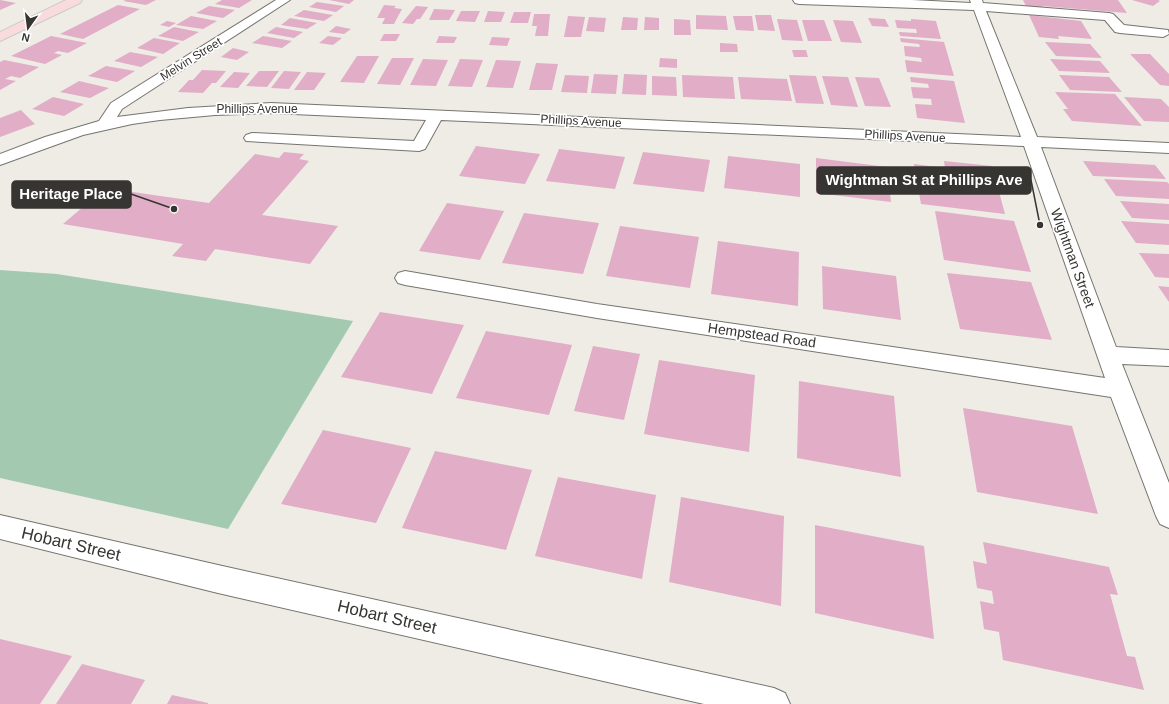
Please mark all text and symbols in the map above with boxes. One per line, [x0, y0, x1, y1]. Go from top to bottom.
north arrow [8, 8, 48, 48]
text: N [20, 31, 31, 44]
street label: Melvin Street [158, 34, 225, 83]
street label: Phillips Avenue [216, 102, 298, 116]
street label: Phillips Avenue [540, 112, 622, 130]
street label: Phillips Avenue [864, 127, 946, 145]
callout: Wightman St at Phillips Ave [817, 167, 1031, 194]
text: Wightman St at Phillips Ave [825, 171, 1023, 188]
callout: Heritage Place [12, 181, 131, 208]
text: Heritage Place [19, 185, 123, 202]
street label: Wightman Street [1048, 206, 1098, 310]
street label: Hempstead Road [707, 319, 817, 351]
street label: Hobart Street [20, 523, 123, 565]
street label: Hobart Street [336, 596, 439, 638]

